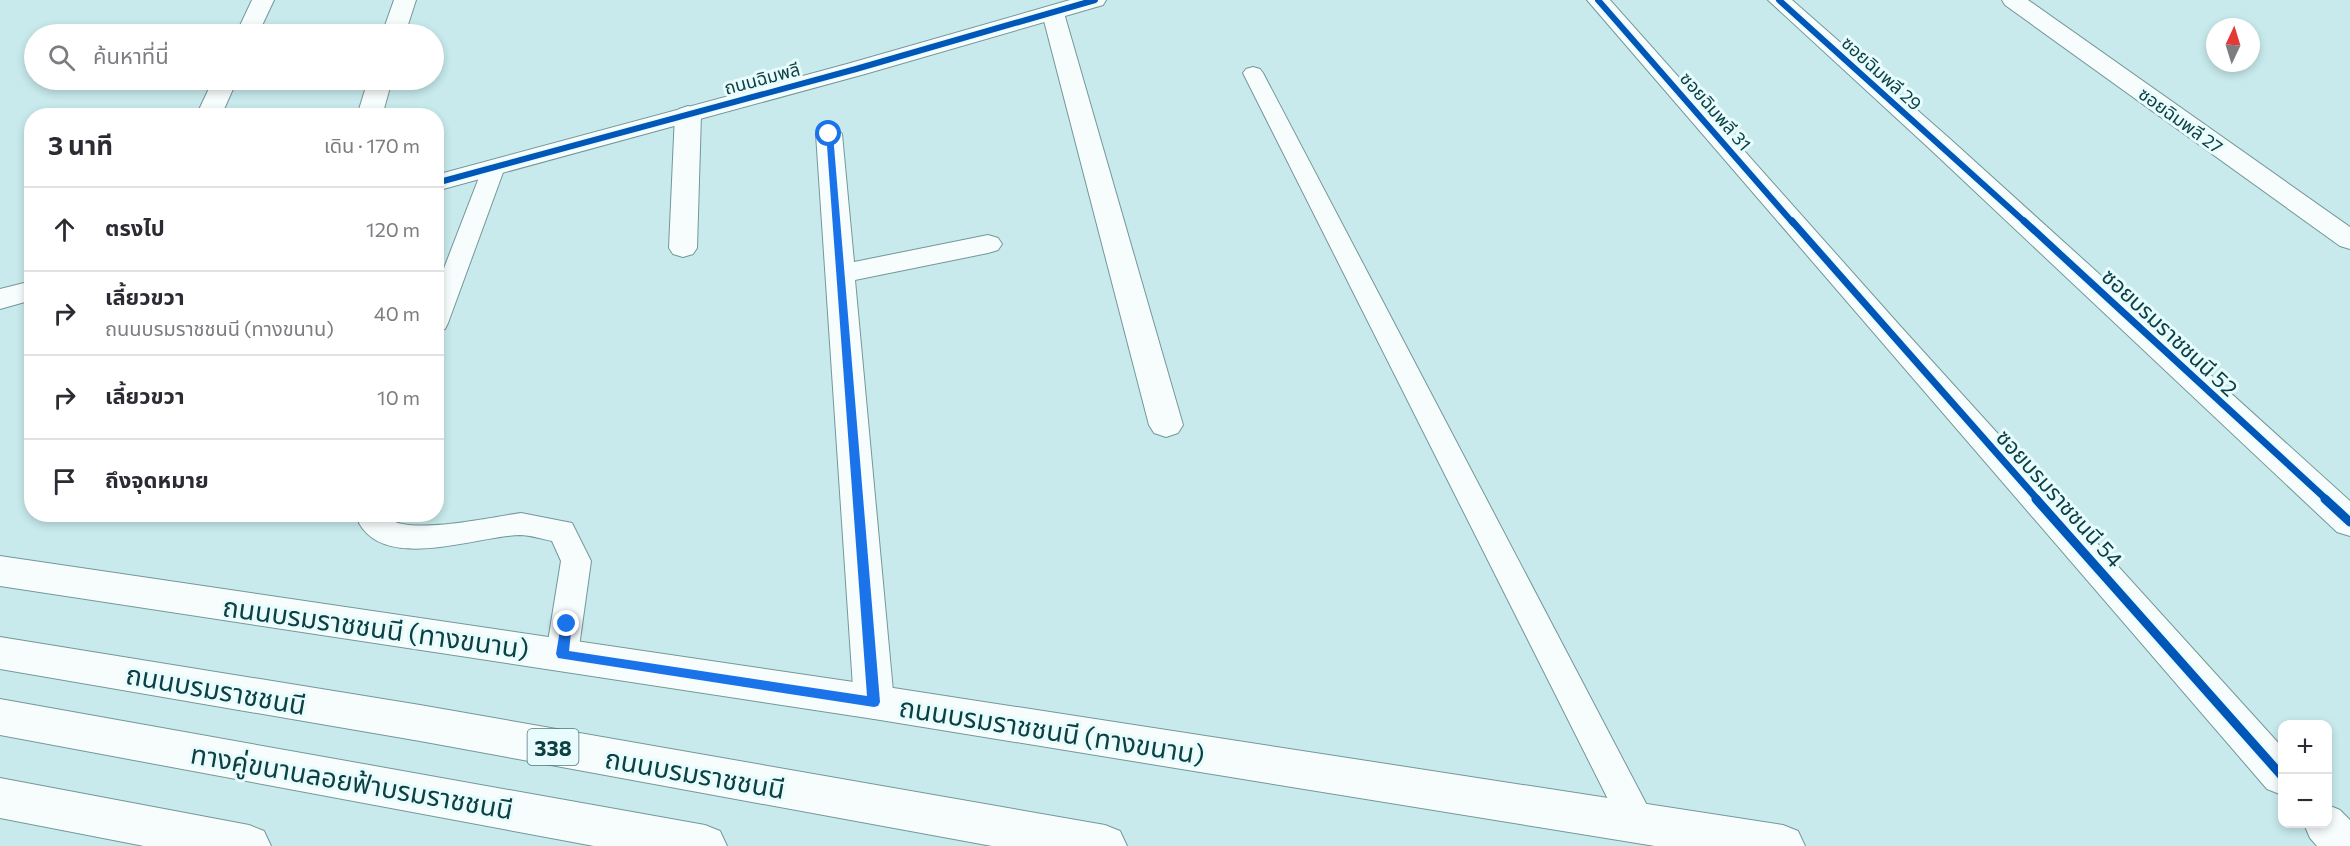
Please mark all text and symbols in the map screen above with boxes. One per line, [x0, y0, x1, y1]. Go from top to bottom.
north arrow [2206, 18, 2260, 72]
search box [24, 24, 444, 90]
street label: ซอยฉิมพลี 29 [1837, 31, 1927, 115]
icon: search [45, 41, 78, 74]
text: ค้นหาที่นี่ [93, 42, 169, 69]
street label: ถนนฉิมพลี [722, 57, 802, 99]
street label: ซอยฉิมพลี 31 [1676, 67, 1756, 155]
street label: ซอยฉิมพลี 27 [2135, 82, 2227, 158]
route start [815, 120, 841, 146]
text: 3 นาที [48, 129, 113, 160]
text: เดิน · 170 m [324, 133, 420, 157]
icon: ahead [48, 213, 81, 246]
text: ตรงไป [105, 214, 165, 241]
text: 120 m [366, 217, 420, 241]
street label: ซอยบรมราชชนนี 52 [2097, 262, 2243, 402]
text: เลี้ยวขวา [105, 283, 185, 310]
icon: right [48, 297, 81, 330]
text: 40 m [374, 301, 420, 325]
text: ถนนบรมราชชนนี (ทางขนาน) [105, 316, 334, 340]
icon: right [48, 381, 81, 414]
text: เลี้ยวขวา [105, 382, 185, 409]
text: 10 m [377, 385, 420, 409]
street label: ซอยบรมราชชนนี 54 [1991, 423, 2129, 573]
icon: arrive [48, 465, 81, 498]
text: ถึงจุดหมาย [105, 466, 209, 493]
street label: ถนนบรมราชชนนี (ทางขนาน) [221, 589, 531, 665]
route end [553, 610, 579, 636]
street label: ถนนบรมราชชนนี [123, 657, 309, 721]
street label: ถนนบรมราชชนนี (ทางขนาน) [897, 690, 1207, 770]
map controls [2278, 720, 2332, 828]
button: + [2278, 720, 2332, 774]
road number: 338 [528, 729, 578, 765]
street label: ทางคู่ขนานลอยฟ้าบรมราชชนนี [188, 736, 516, 827]
street label: ถนนบรมราชชนนี [602, 741, 788, 805]
button: − [2278, 774, 2332, 828]

